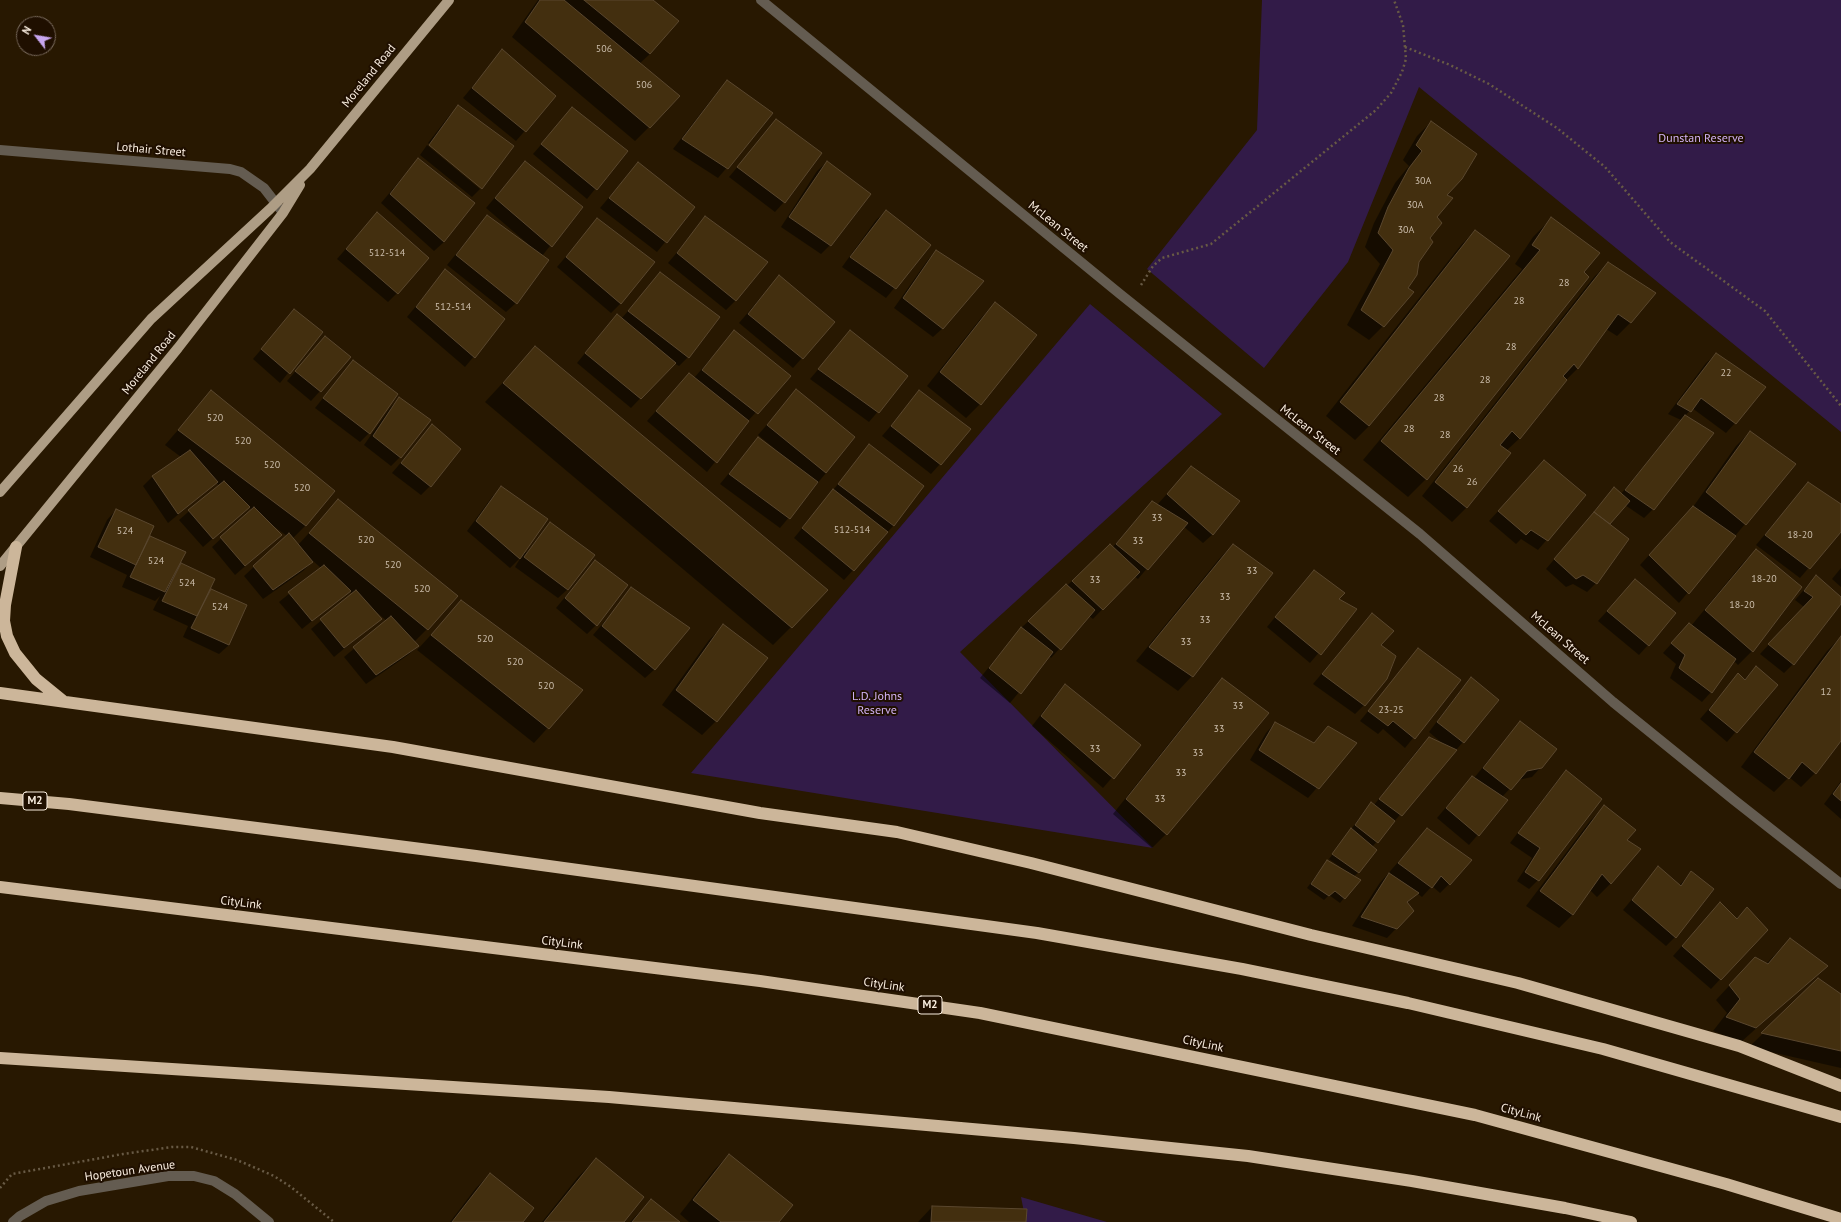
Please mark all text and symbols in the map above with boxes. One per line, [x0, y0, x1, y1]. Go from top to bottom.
north arrow [16, 16, 56, 56]
text: N [19, 24, 34, 37]
street label: Moreland Road [339, 41, 399, 111]
house number: 506 [596, 43, 612, 55]
house number: 506 [636, 79, 652, 91]
park label: Dunstan Reserve [1658, 132, 1744, 146]
street label: Lothair Street [116, 140, 186, 160]
house number: 30A [1415, 175, 1431, 187]
street label: McLean Street [1025, 198, 1091, 256]
house number: 30A [1407, 199, 1423, 211]
house number: 30A [1398, 224, 1414, 236]
house number: 512-514 [369, 247, 405, 259]
house number: 28 [1559, 277, 1569, 289]
house number: 28 [1514, 295, 1524, 307]
house number: 512-514 [435, 301, 471, 313]
street label: Moreland Road [119, 328, 179, 398]
house number: 28 [1506, 341, 1516, 353]
house number: 22 [1721, 367, 1731, 379]
house number: 28 [1480, 374, 1490, 386]
house number: 28 [1434, 392, 1444, 404]
street label: McLean Street [1277, 402, 1343, 458]
house number: 520 [207, 412, 223, 424]
house number: 28 [1404, 423, 1414, 435]
house number: 28 [1440, 429, 1450, 441]
house number: 520 [235, 435, 251, 447]
house number: 520 [264, 459, 280, 471]
house number: 26 [1453, 463, 1463, 475]
house number: 26 [1467, 476, 1477, 488]
house number: 520 [294, 482, 310, 494]
house number: 33 [1152, 512, 1162, 524]
house number: 512-514 [834, 524, 870, 536]
house number: 524 [117, 525, 133, 537]
house number: 18-20 [1787, 529, 1813, 541]
house number: 520 [358, 534, 374, 546]
house number: 33 [1133, 535, 1143, 547]
house number: 524 [148, 555, 164, 567]
house number: 520 [385, 559, 401, 571]
house number: 33 [1247, 565, 1257, 577]
house number: 18-20 [1751, 573, 1777, 585]
house number: 33 [1090, 574, 1100, 586]
house number: 524 [179, 577, 195, 589]
house number: 520 [414, 583, 430, 595]
house number: 33 [1220, 591, 1230, 603]
house number: 18-20 [1729, 599, 1755, 611]
house number: 524 [212, 601, 228, 613]
street label: McLean Street [1528, 609, 1592, 667]
house number: 33 [1200, 614, 1210, 626]
house number: 520 [477, 633, 493, 645]
house number: 33 [1181, 636, 1191, 648]
house number: 520 [507, 656, 523, 668]
house number: 520 [538, 680, 554, 692]
house number: 12 [1821, 686, 1831, 698]
park label: L.D. Johns Reserve [852, 690, 902, 718]
house number: 33 [1233, 700, 1243, 712]
house number: 23-25 [1378, 704, 1404, 716]
house number: 33 [1214, 723, 1224, 735]
house number: 33 [1090, 743, 1100, 755]
house number: 33 [1193, 747, 1203, 759]
house number: 33 [1176, 767, 1186, 779]
road number: M2 [23, 792, 47, 810]
house number: 33 [1155, 793, 1165, 805]
street label: CityLink [220, 893, 262, 913]
street label: CityLink [541, 933, 583, 953]
street label: CityLink [862, 975, 906, 995]
road number: M2 [918, 996, 942, 1014]
street label: CityLink [1181, 1033, 1225, 1055]
street label: CityLink [1499, 1101, 1543, 1125]
street label: Hopetoun Avenue [84, 1158, 176, 1184]

